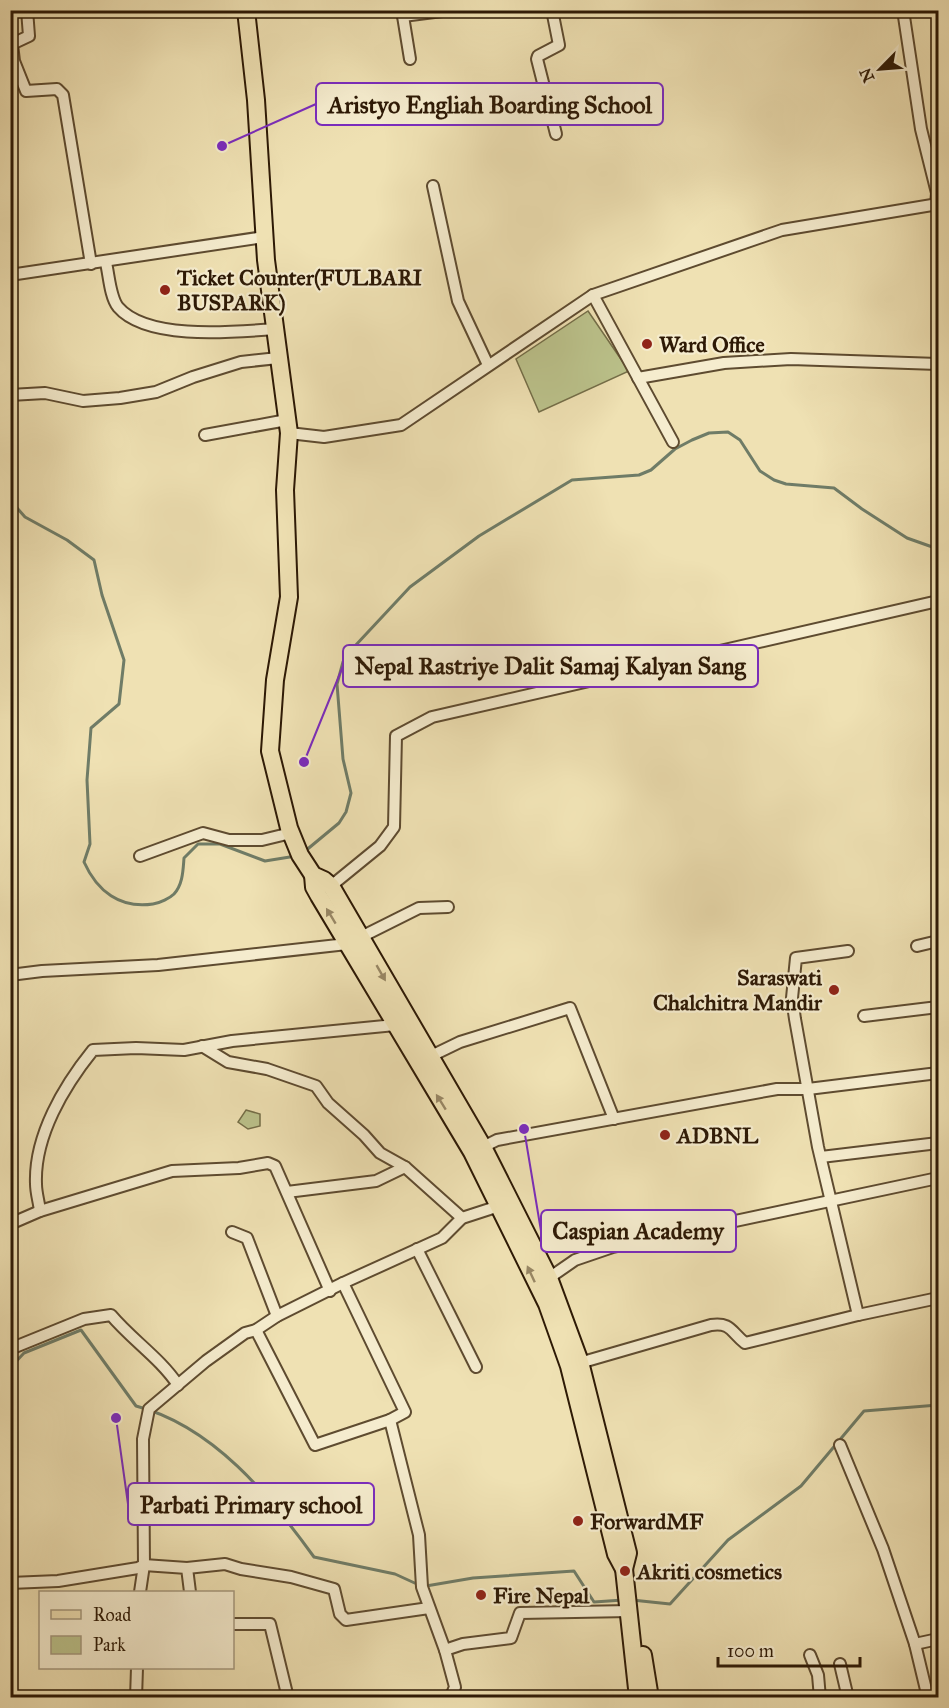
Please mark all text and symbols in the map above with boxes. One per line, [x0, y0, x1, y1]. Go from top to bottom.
north arrow [850, 39, 910, 99]
text: N [855, 65, 878, 85]
callout: Aristyo Engliah Boarding School [316, 83, 663, 125]
text: Aristyo Engliah Boarding School [326, 90, 652, 120]
place label: Ticket Counter(FULBARI BUSPARK) [176, 264, 423, 316]
marker: Ticket Counter(FULBARI BUSPARK) [158, 283, 172, 297]
place label: Ward Office [659, 331, 765, 358]
marker: Ward Office [640, 337, 654, 351]
callout: Nepal Rastriye Dalit Samaj Kalyan Sang [343, 645, 758, 687]
text: Nepal Rastriye Dalit Samaj Kalyan Sang [354, 651, 746, 681]
one-way arrow [326, 907, 336, 924]
place label: Saraswati Chalchitra Mandir [653, 964, 823, 1016]
one-way arrow [375, 965, 386, 981]
marker: Saraswati Chalchitra Mandir [827, 983, 841, 997]
one-way arrow [435, 1094, 446, 1110]
place label: ADBNL [675, 1122, 759, 1149]
marker: ADBNL [658, 1128, 672, 1142]
callout: Caspian Academy [541, 1210, 736, 1252]
text: Caspian Academy [552, 1216, 725, 1246]
one-way arrow [527, 1266, 536, 1283]
callout: Parbati Primary school [128, 1483, 374, 1525]
text: Parbati Primary school [140, 1490, 363, 1520]
place label: ForwardMF [590, 1508, 704, 1535]
marker: ForwardMF [571, 1514, 585, 1528]
place label: Akriti cosmetics [635, 1558, 782, 1585]
marker: Akriti cosmetics [618, 1564, 632, 1578]
place label: Fire Nepal [493, 1582, 590, 1609]
marker: Fire Nepal [474, 1588, 488, 1602]
legend [39, 1591, 234, 1669]
text: Road [93, 1604, 131, 1626]
scale bar [718, 1630, 860, 1668]
text: Park [93, 1634, 126, 1656]
text: 100 m [727, 1640, 774, 1662]

